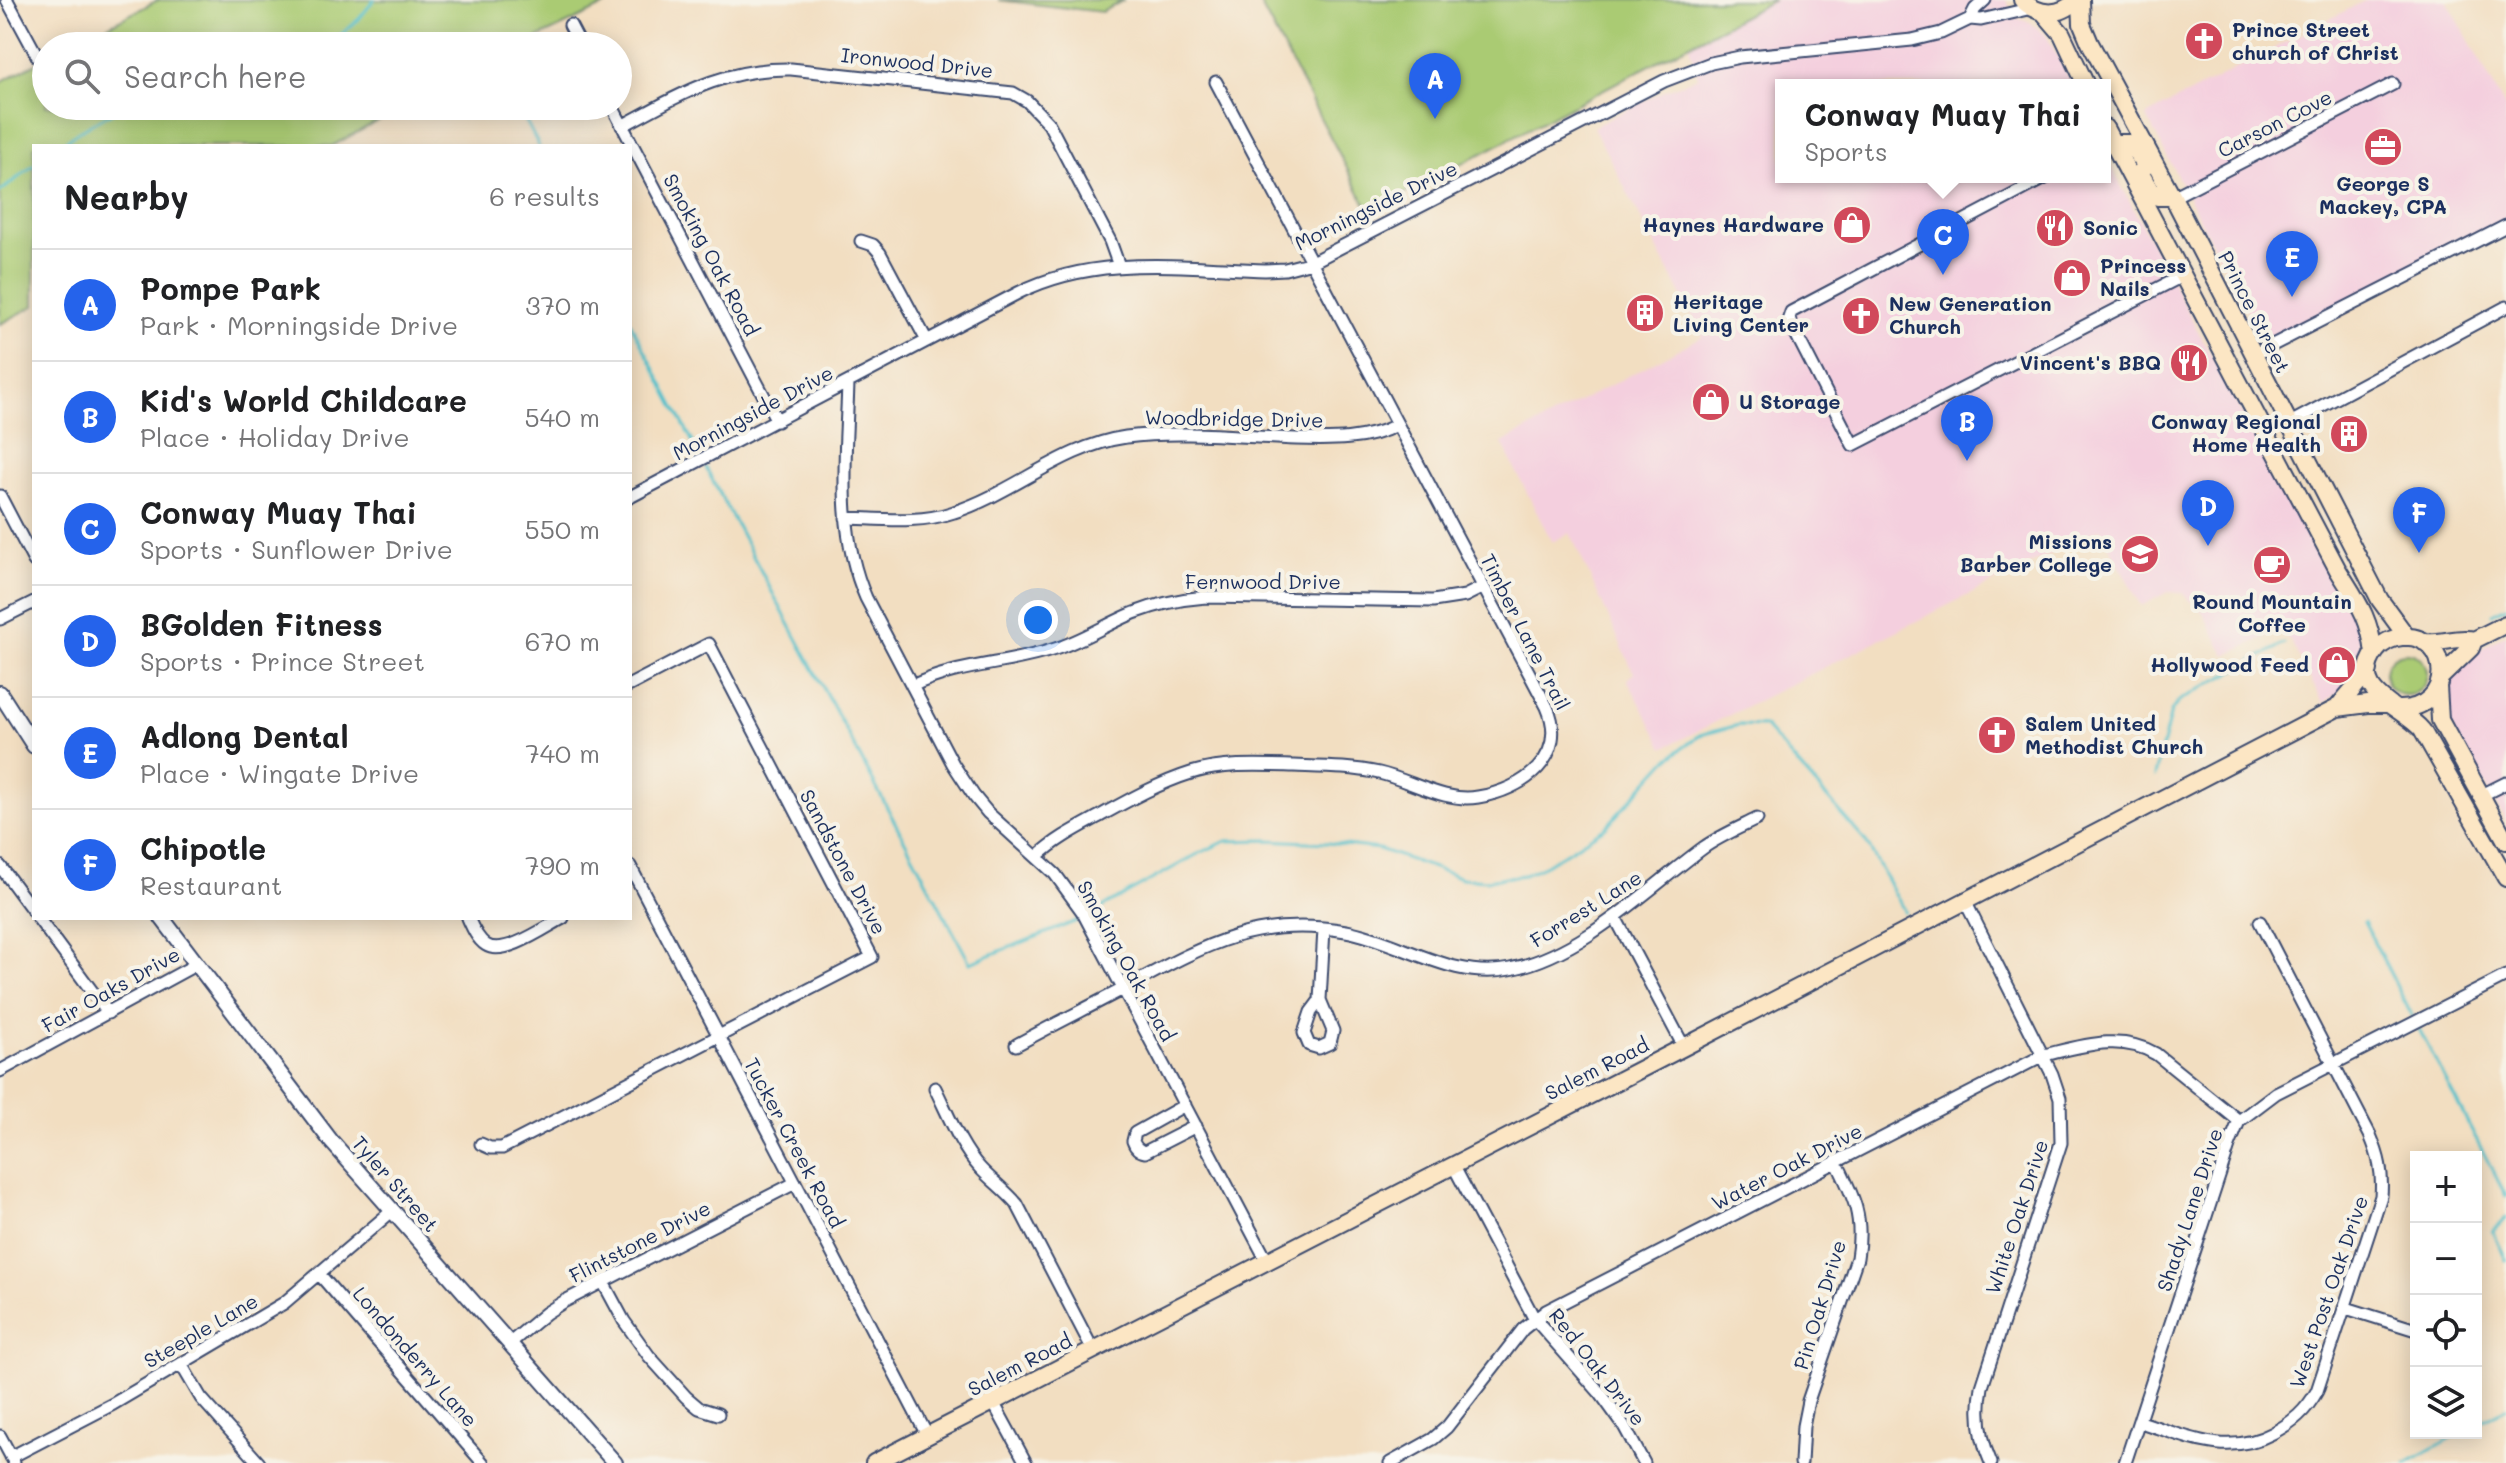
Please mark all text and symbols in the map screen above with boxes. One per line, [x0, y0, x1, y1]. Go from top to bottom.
place label: Prince Street church of Christ [2232, 16, 2399, 65]
church icon: Prince Street church of Christ [2183, 20, 2225, 62]
search box [32, 32, 632, 120]
street label: Ironwood Drive [840, 41, 995, 83]
pin: A [1409, 53, 1461, 119]
icon: search [60, 54, 104, 98]
text: Search here [124, 56, 307, 96]
popup [1775, 79, 2111, 183]
street label: Carson Cove [2213, 83, 2336, 163]
text: Conway Muay Thai [1805, 94, 2081, 134]
office icon: George S Mackey, CPA [2362, 126, 2404, 168]
text: Sports [1805, 134, 1888, 168]
street label: Morningside Drive [1290, 154, 1461, 256]
street label: Smoking Oak Road [658, 169, 766, 340]
place label: George S Mackey, CPA [2319, 170, 2447, 219]
text: Nearby [64, 174, 189, 219]
text: 6 results [489, 179, 600, 213]
shop icon: Haynes Hardware [1831, 204, 1873, 246]
restaurant icon: Sonic [2034, 207, 2076, 249]
pin: C [1917, 209, 1969, 275]
place label: Haynes Hardware [1643, 211, 1824, 237]
place label: Sonic [2083, 214, 2138, 240]
pin: E [2266, 231, 2318, 297]
street label: Prince Street [2213, 246, 2297, 377]
place label: Princess Nails [2100, 252, 2186, 301]
shop icon: Princess Nails [2051, 257, 2093, 299]
text: Pompe Park [140, 268, 321, 308]
text: A [81, 288, 99, 322]
text: 370 m [525, 288, 600, 322]
place label: Heritage Living Center [1673, 288, 1809, 337]
place label: New Generation Church [1889, 290, 2051, 339]
building icon: Heritage Living Center [1624, 292, 1666, 334]
church icon: New Generation Church [1840, 295, 1882, 337]
text: Park · Morningside Drive [140, 308, 458, 342]
restaurant icon: Vincent's BBQ [2168, 342, 2210, 384]
place label: Vincent's BBQ [2020, 349, 2161, 375]
street label: Morningside Drive [668, 359, 837, 465]
text: Kid's World Childcare [140, 380, 467, 420]
shop icon: U Storage [1690, 381, 1732, 423]
place label: U Storage [1739, 388, 1840, 414]
pin: B [1941, 395, 1993, 461]
text: B [81, 400, 99, 434]
text: 540 m [524, 400, 600, 434]
street label: Woodbridge Drive [1144, 403, 1324, 433]
place label: Conway Regional Home Health [2151, 408, 2321, 457]
building icon: Conway Regional Home Health [2328, 413, 2370, 455]
text: Place · Holiday Drive [140, 420, 410, 454]
pin: D [2182, 480, 2234, 546]
pin: F [2393, 487, 2445, 553]
text: Conway Muay Thai [140, 492, 417, 532]
text: C [80, 512, 100, 546]
text: 550 m [525, 512, 600, 546]
place label: Missions Barber College [1960, 528, 2112, 577]
text: Sports · Sunflower Drive [140, 532, 453, 566]
school or university icon: Missions Barber College [2119, 533, 2161, 575]
cafe icon: Round Mountain Coffee [2251, 544, 2293, 586]
street label: Timber Lane Trail [1475, 549, 1577, 714]
street label: Fernwood Drive [1185, 568, 1341, 594]
place label: Round Mountain Coffee [2192, 588, 2352, 637]
your location [1018, 600, 1058, 640]
text: BGolden Fitness [140, 604, 383, 644]
text: D [81, 624, 99, 658]
text: 670 m [525, 624, 600, 658]
text: Sports · Prince Street [140, 644, 425, 678]
shop icon: Hollywood Feed [2316, 644, 2358, 686]
place label: Hollywood Feed [2150, 651, 2309, 677]
place label: Salem United Methodist Church [2025, 710, 2203, 759]
church icon: Salem United Methodist Church [1976, 714, 2018, 756]
text: Adlong Dental [140, 716, 349, 756]
text: E [82, 736, 98, 770]
text: 740 m [525, 736, 600, 770]
text: Place · Wingate Drive [140, 756, 419, 790]
street label: Sandstone Drive [795, 785, 893, 939]
text: Chipotle [140, 828, 266, 868]
text: F [82, 848, 98, 882]
text: 790 m [525, 848, 600, 882]
street label: Forrest Lane [1525, 864, 1646, 953]
text: Restaurant [140, 868, 282, 902]
street label: Smoking Oak Road [1072, 875, 1182, 1046]
street label: Fair Oaks Drive [37, 940, 184, 1038]
street label: Salem Road [1540, 1031, 1653, 1105]
street label: Tucker Creek Road [739, 1053, 851, 1232]
street label: Water Oak Drive [1707, 1117, 1866, 1215]
street label: Shady Lane Drive [2150, 1125, 2228, 1295]
street label: Tyler Street [347, 1130, 445, 1237]
street label: White Oak Drive [1979, 1136, 2053, 1297]
map controls [2410, 1151, 2482, 1439]
button: + [2410, 1151, 2482, 1223]
street label: West Post Oak Drive [2283, 1192, 2373, 1391]
street label: Flintstone Drive [564, 1194, 715, 1288]
button: − [2410, 1223, 2482, 1295]
street label: Pin Oak Drive [1787, 1237, 1851, 1373]
street label: Londonderry Lane [348, 1281, 484, 1432]
street label: Steeple Lane [139, 1287, 262, 1373]
button: locate [2410, 1295, 2482, 1367]
street label: Red Oak Drive [1544, 1302, 1652, 1431]
street label: Salem Road [963, 1327, 1076, 1401]
button: layers [2410, 1367, 2482, 1439]

